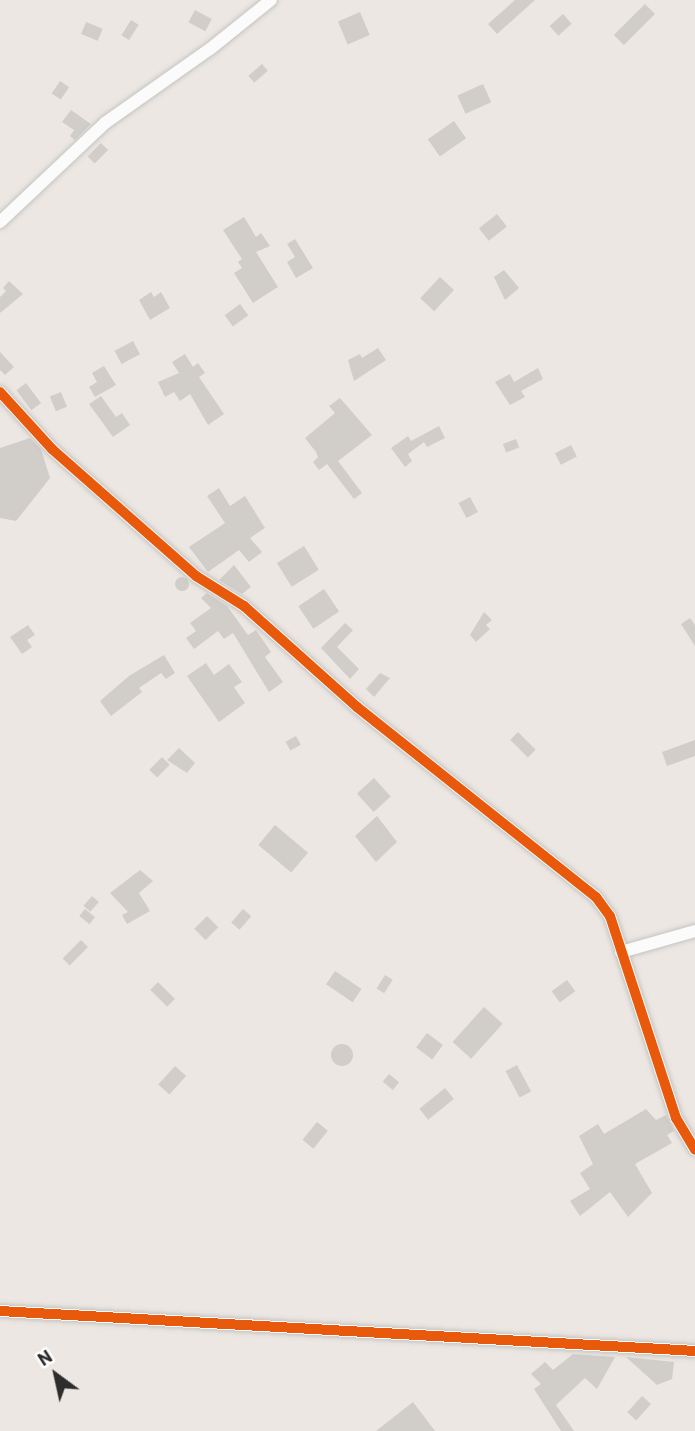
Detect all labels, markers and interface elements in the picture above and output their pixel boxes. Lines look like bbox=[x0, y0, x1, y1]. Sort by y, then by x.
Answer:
north arrow bbox=[21, 1340, 91, 1410]
text: N bbox=[33, 1344, 56, 1370]

